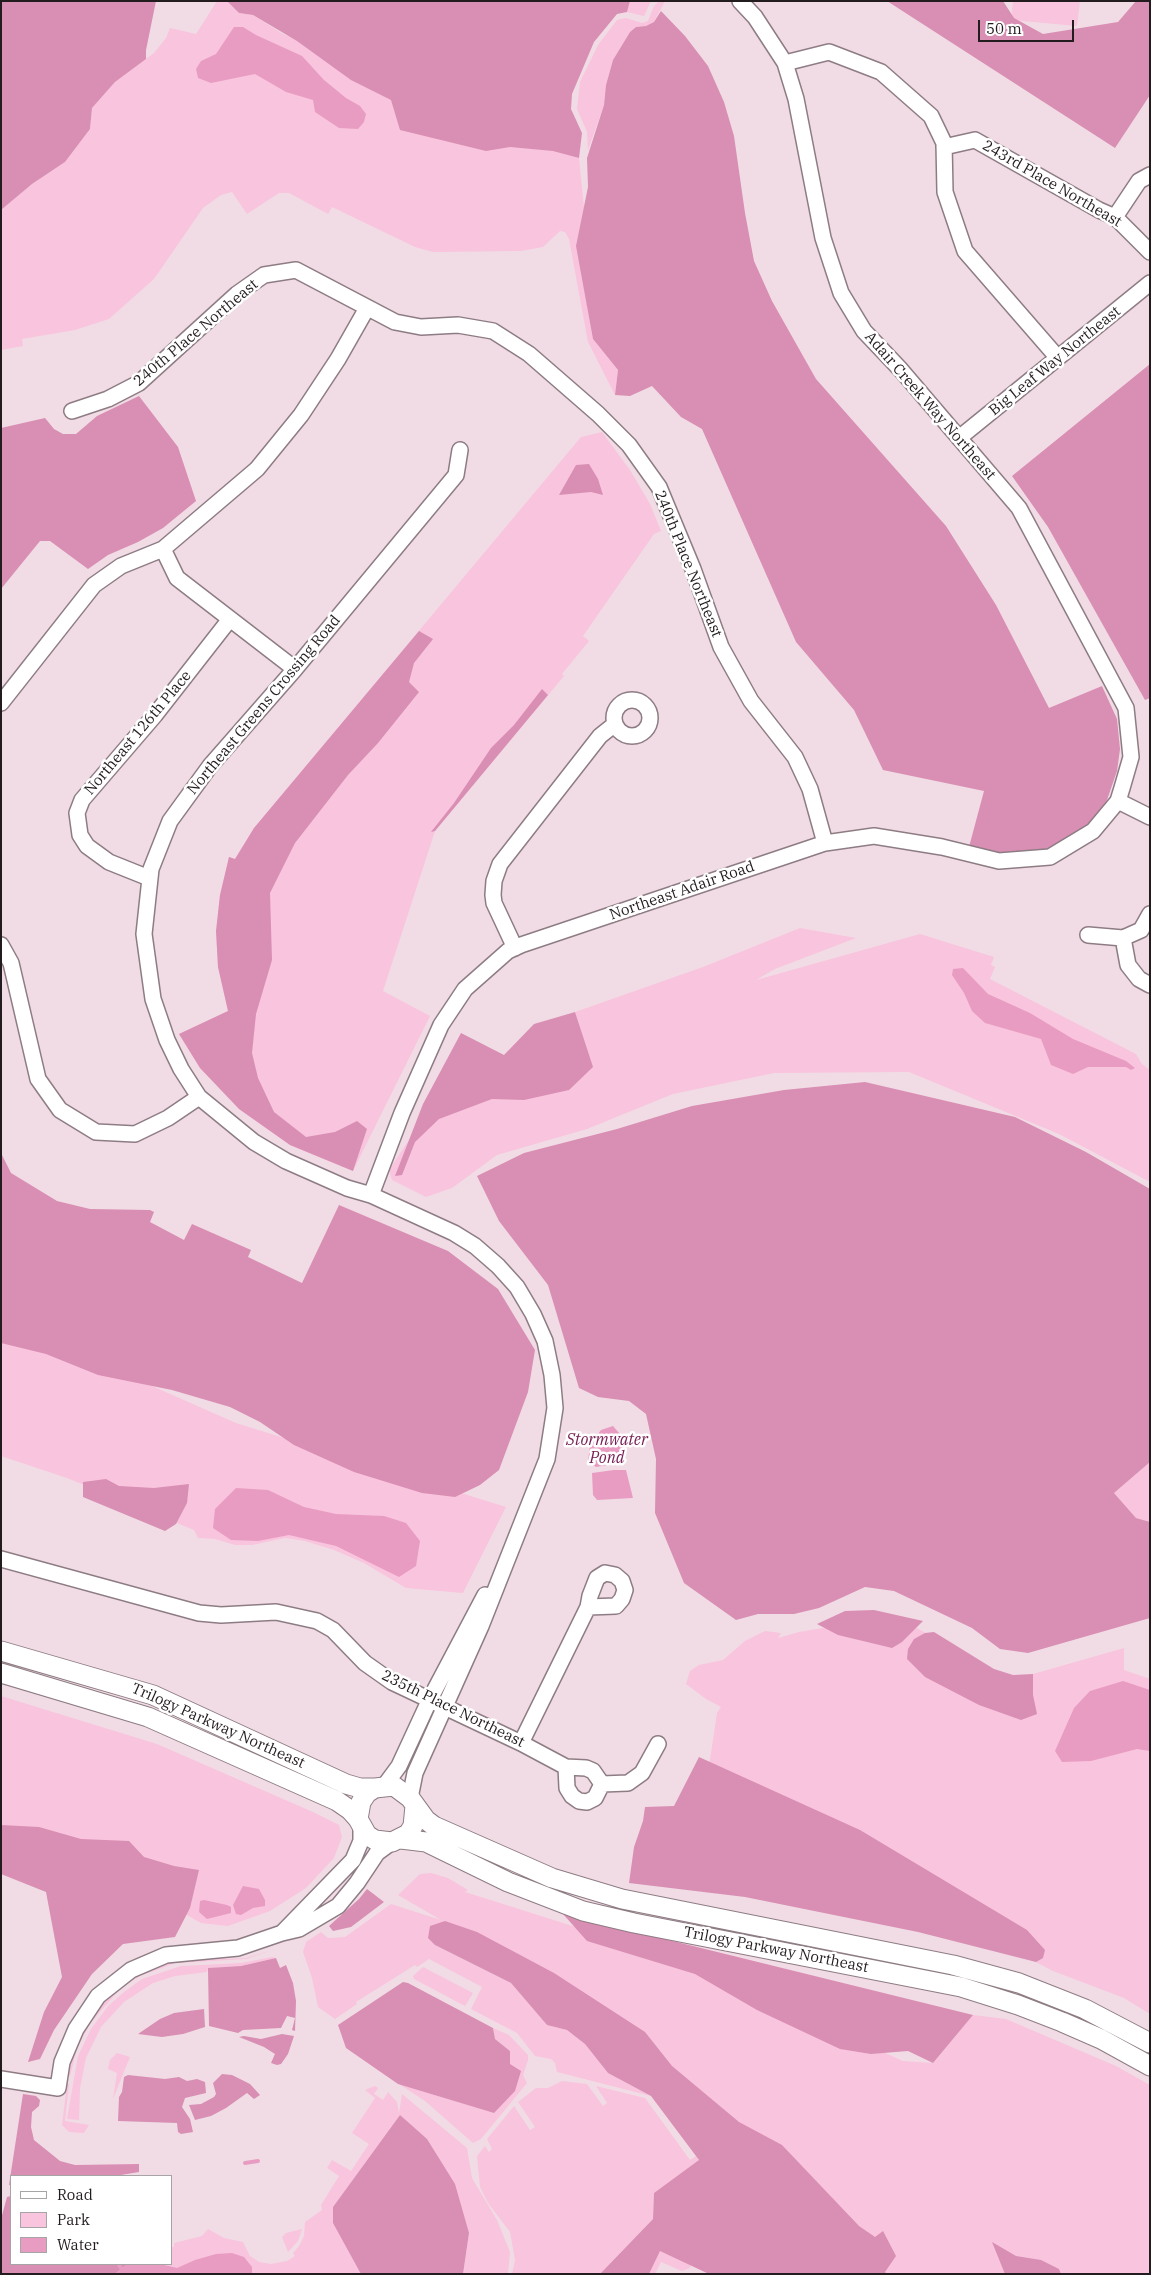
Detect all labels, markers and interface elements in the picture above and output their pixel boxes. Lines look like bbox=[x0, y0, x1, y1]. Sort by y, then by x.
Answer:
scale bar bbox=[981, 10, 1077, 42]
text: 50 m bbox=[986, 19, 1022, 38]
street label: 243rd Place Northeast bbox=[979, 137, 1125, 231]
street label: 240th Place Northeast bbox=[130, 276, 262, 390]
street label: Big Leaf Way Northeast bbox=[986, 302, 1124, 420]
street label: Adair Creek Way Northeast bbox=[861, 328, 999, 484]
street label: 240th Place Northeast bbox=[650, 488, 726, 640]
street label: Northeast Greens Crossing Road bbox=[184, 612, 344, 798]
street label: Northeast 126th Place bbox=[81, 667, 195, 799]
street label: Northeast Adair Road bbox=[607, 858, 757, 924]
water label: Stormwater Pond bbox=[566, 1430, 648, 1468]
street label: 235th Place Northeast bbox=[379, 1667, 527, 1751]
street label: Trilogy Parkway Northeast bbox=[129, 1680, 307, 1772]
street label: Trilogy Parkway Northeast bbox=[682, 1923, 870, 1977]
legend bbox=[10, 2175, 172, 2265]
text: Road bbox=[57, 2185, 93, 2204]
text: Park bbox=[57, 2210, 90, 2229]
text: Water bbox=[57, 2235, 99, 2254]

